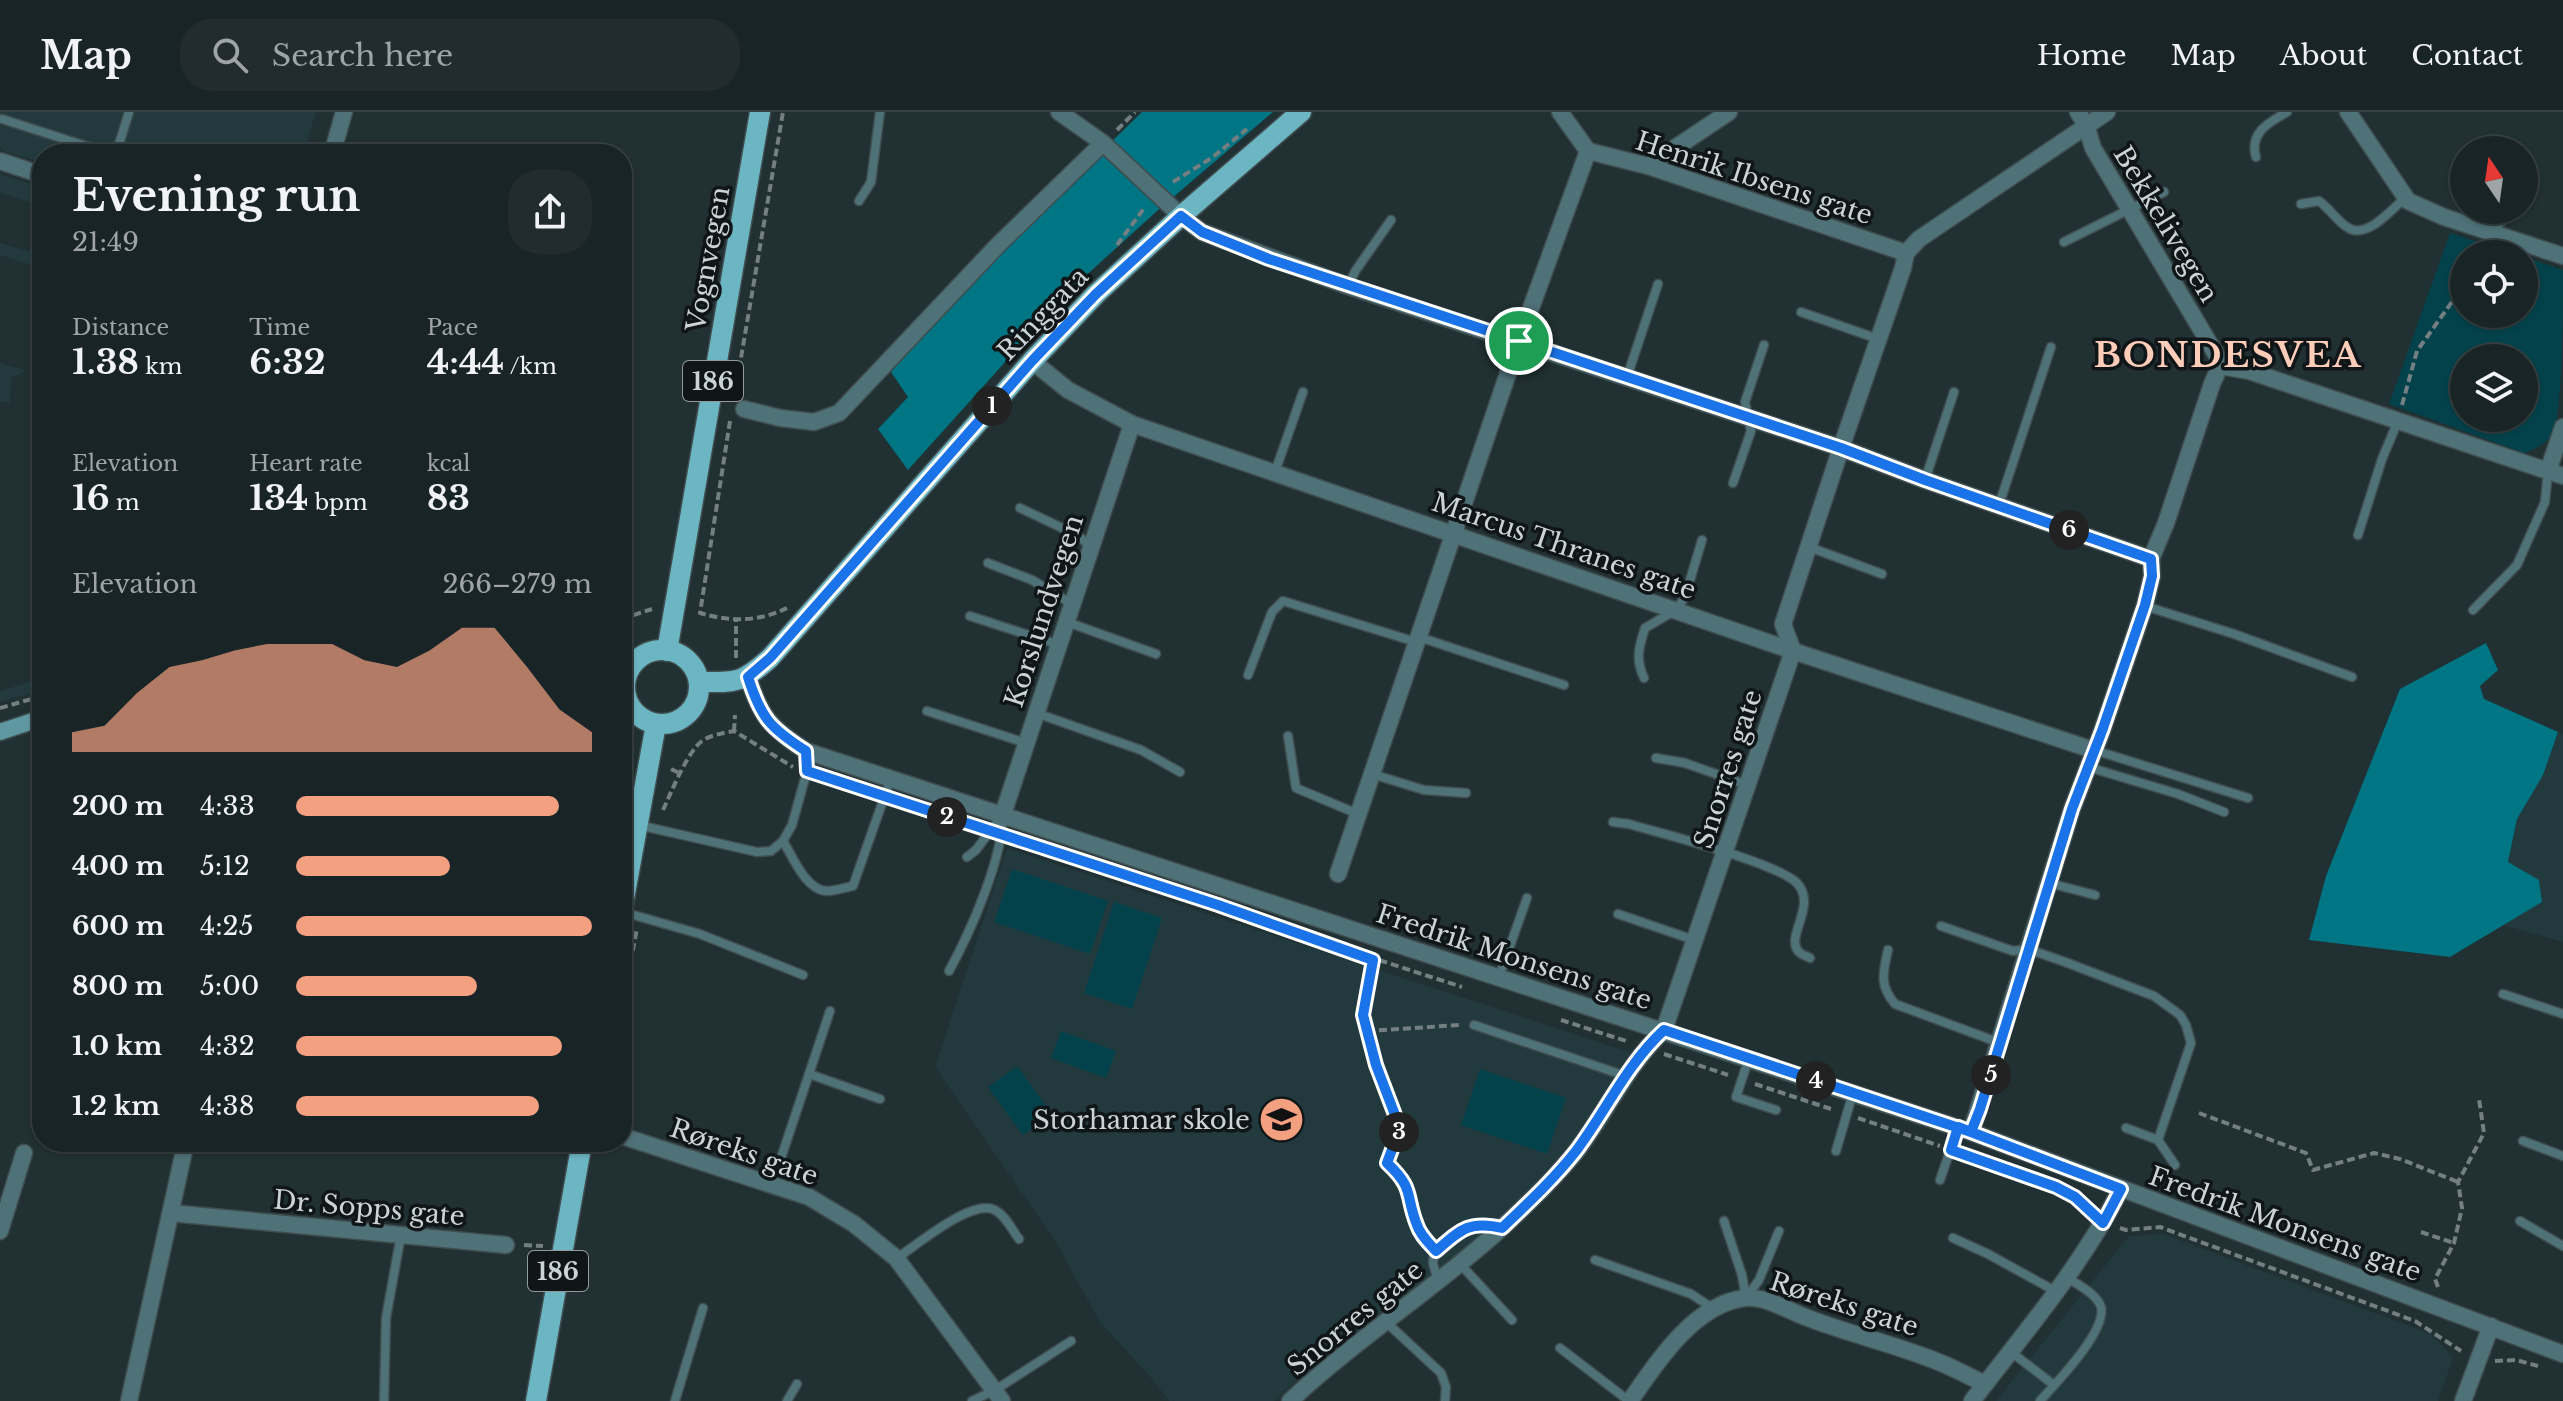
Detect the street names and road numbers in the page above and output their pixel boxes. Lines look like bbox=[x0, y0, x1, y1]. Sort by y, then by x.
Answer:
street label: Henrik Ibsens gate bbox=[1632, 125, 1876, 231]
street label: Bekkelivegen bbox=[2107, 140, 2225, 308]
street label: Vognvegen bbox=[679, 184, 737, 335]
street label: Ringgata bbox=[991, 260, 1096, 367]
road number: 186 bbox=[683, 361, 743, 401]
street label: Marcus Thranes gate bbox=[1428, 486, 1700, 606]
street label: Korslundvegen bbox=[998, 511, 1090, 711]
street label: Snorres gate bbox=[1687, 686, 1769, 852]
street label: Fredrik Monsens gate bbox=[1372, 897, 1656, 1017]
street label: Røreks gate bbox=[666, 1112, 822, 1192]
street label: Fredrik Monsens gate bbox=[2145, 1160, 2425, 1288]
street label: Dr. Sopps gate bbox=[272, 1184, 466, 1232]
road number: 186 bbox=[528, 1251, 588, 1291]
street label: Snorres gate bbox=[1281, 1254, 1429, 1382]
street label: Røreks gate bbox=[1766, 1265, 1922, 1343]

